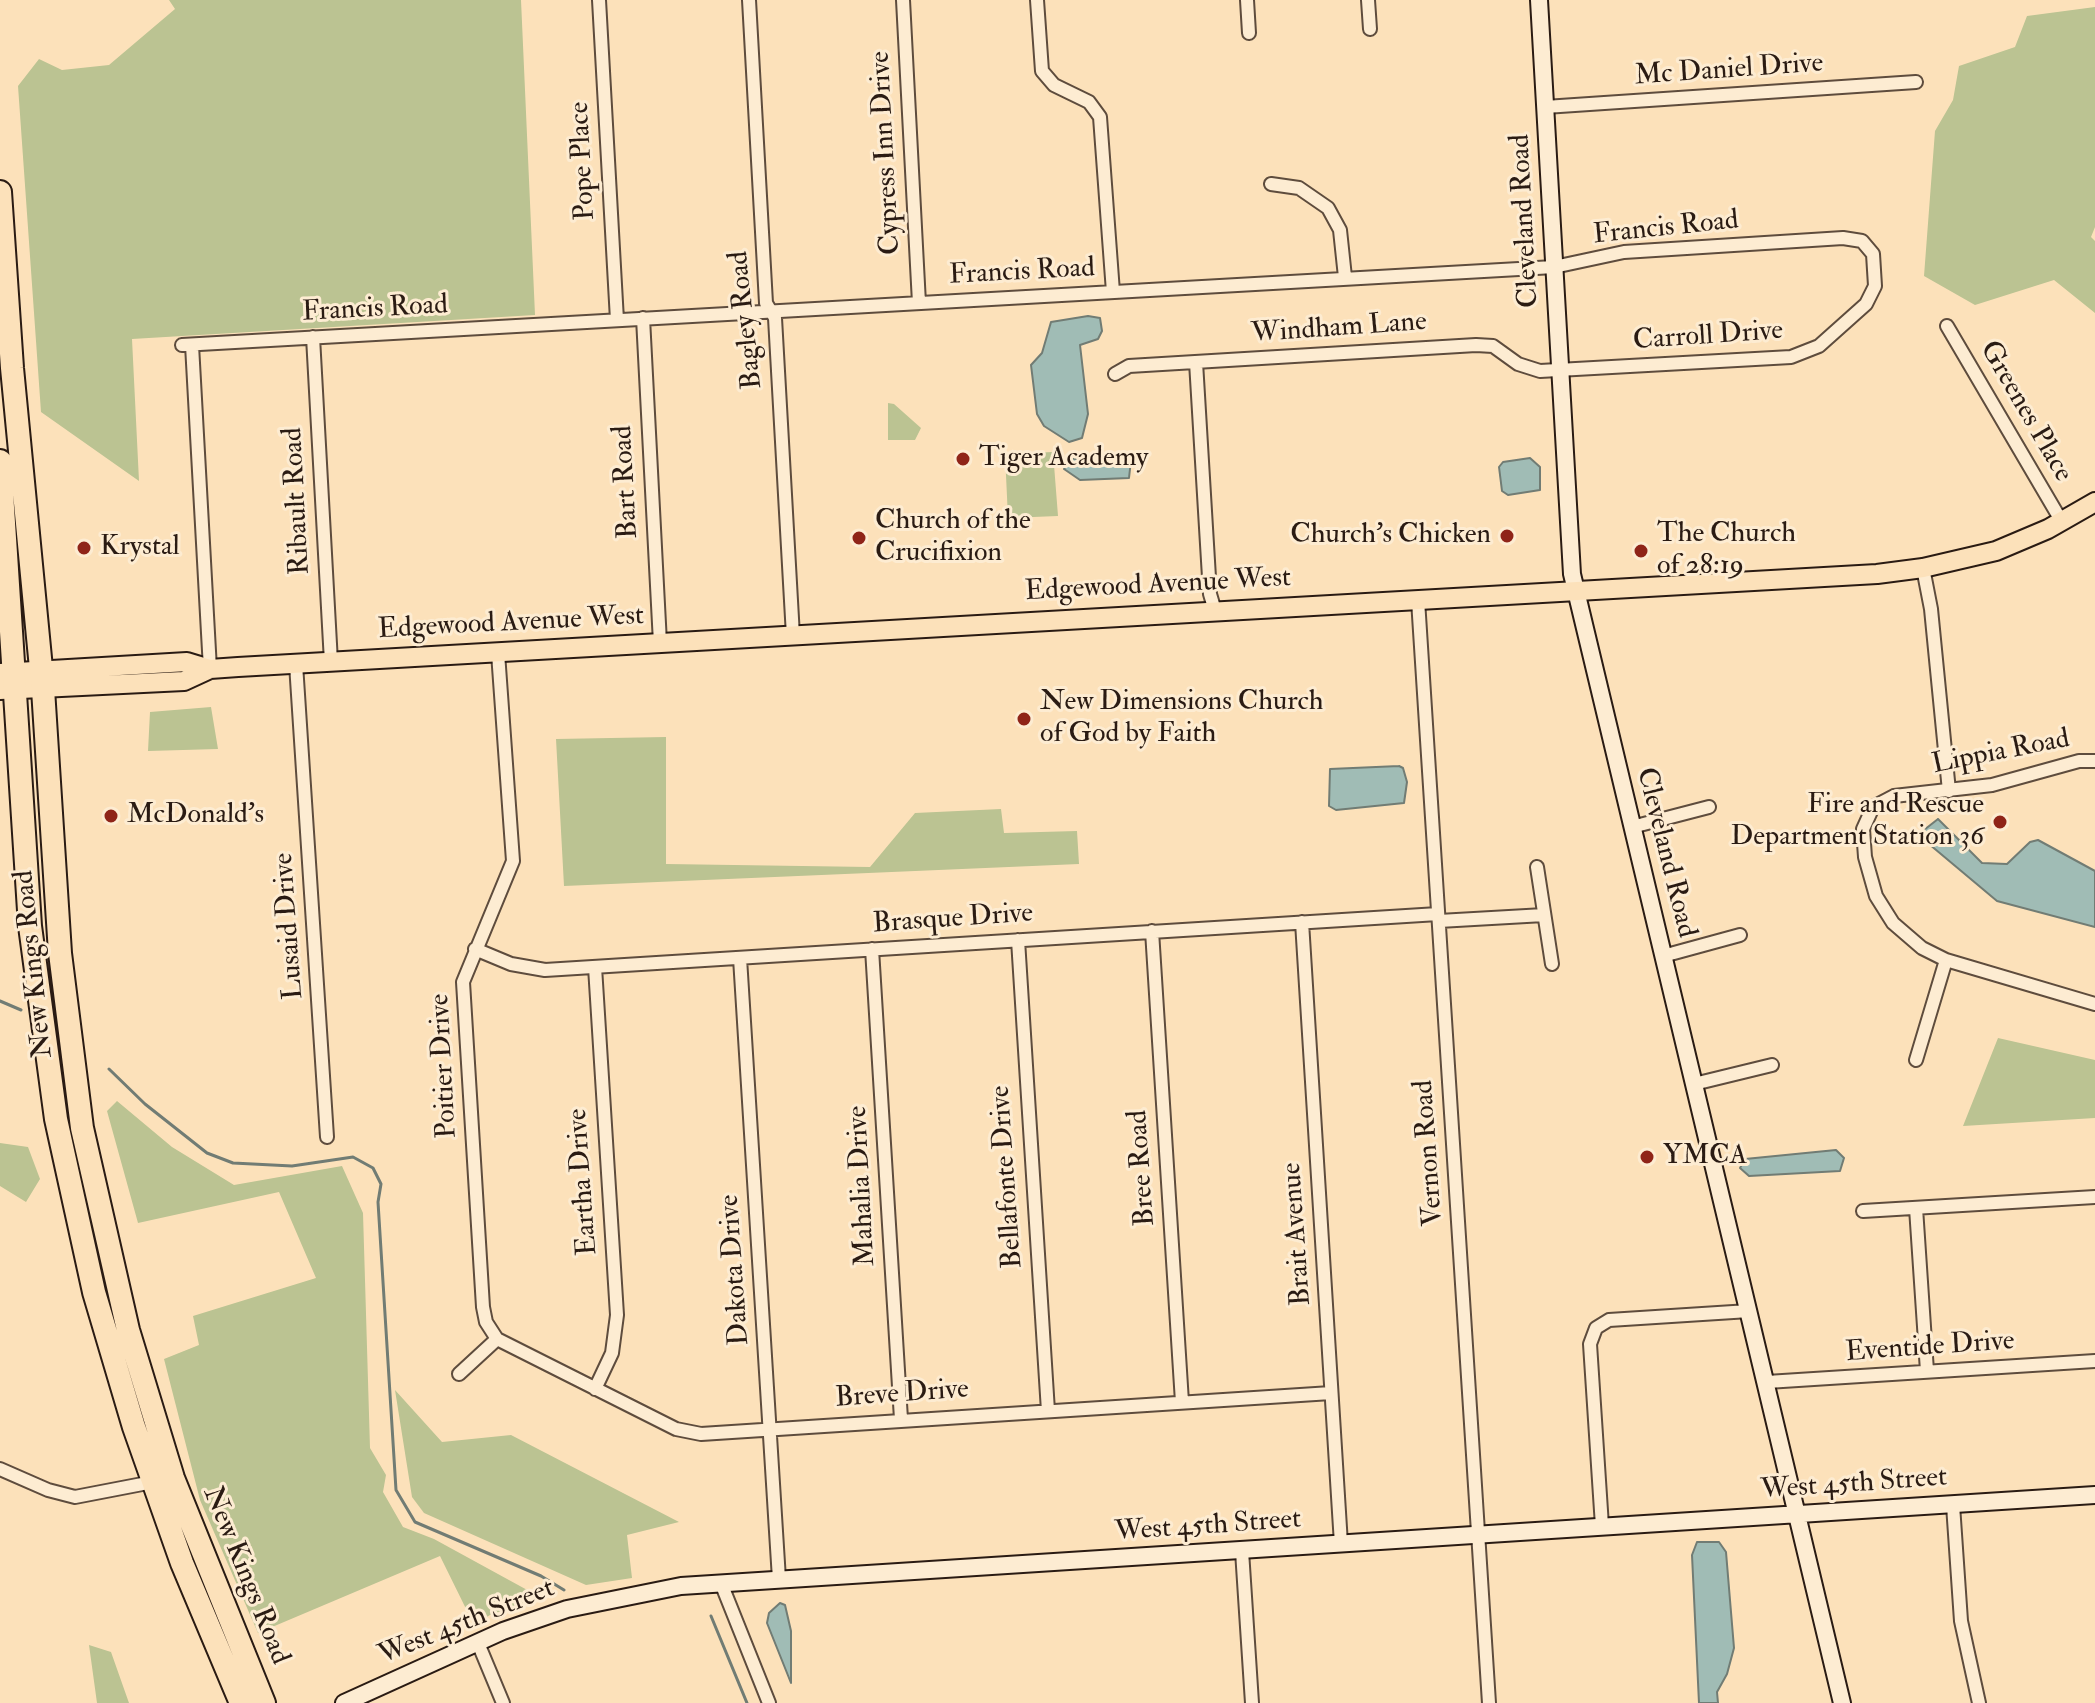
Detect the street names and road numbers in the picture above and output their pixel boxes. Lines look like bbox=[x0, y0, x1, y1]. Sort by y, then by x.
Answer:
street label: Mc Daniel Drive bbox=[1634, 48, 1824, 94]
street label: Cypress Inn Drive bbox=[865, 50, 909, 256]
street label: Pope Place bbox=[564, 101, 604, 221]
street label: Cleveland Road bbox=[1505, 133, 1547, 309]
street label: Francis Road bbox=[1592, 205, 1740, 253]
street label: Bagley Road bbox=[723, 249, 771, 391]
street label: Francis Road bbox=[948, 252, 1096, 294]
street label: Francis Road bbox=[301, 289, 449, 331]
street label: Windham Lane bbox=[1250, 306, 1428, 352]
street label: Carroll Drive bbox=[1632, 315, 1784, 359]
street label: Greenes Place bbox=[1971, 336, 2079, 488]
street label: Bart Road bbox=[607, 424, 647, 540]
street label: Ribault Road bbox=[277, 426, 319, 576]
street label: Edgewood Avenue West bbox=[1024, 562, 1292, 610]
street label: Edgewood Avenue West bbox=[377, 600, 645, 648]
street label: Lippia Road bbox=[1929, 723, 2073, 783]
street label: Cleveland Road bbox=[1628, 764, 1702, 942]
street label: Lusaid Drive bbox=[268, 852, 312, 1000]
street label: New Kings Road bbox=[8, 868, 62, 1060]
street label: Brasque Drive bbox=[872, 898, 1034, 942]
street label: Poitier Drive bbox=[424, 993, 466, 1139]
street label: Vernon Road bbox=[1408, 1079, 1452, 1227]
street label: Bellafonte Drive bbox=[985, 1084, 1031, 1270]
street label: Mahalia Drive bbox=[842, 1105, 884, 1267]
street label: Eartha Drive bbox=[562, 1107, 606, 1257]
street label: Bree Road bbox=[1122, 1109, 1164, 1227]
street label: Brait Avenue bbox=[1276, 1161, 1320, 1307]
street label: Dakota Drive bbox=[714, 1193, 758, 1347]
street label: Eventide Drive bbox=[1844, 1325, 2016, 1371]
street label: Breve Drive bbox=[834, 1374, 970, 1416]
street label: West 45th Street bbox=[1760, 1462, 1948, 1508]
street label: New Kings Road bbox=[194, 1482, 296, 1670]
street label: West 45th Street bbox=[1114, 1504, 1302, 1550]
street label: West 45th Street bbox=[374, 1572, 560, 1674]

